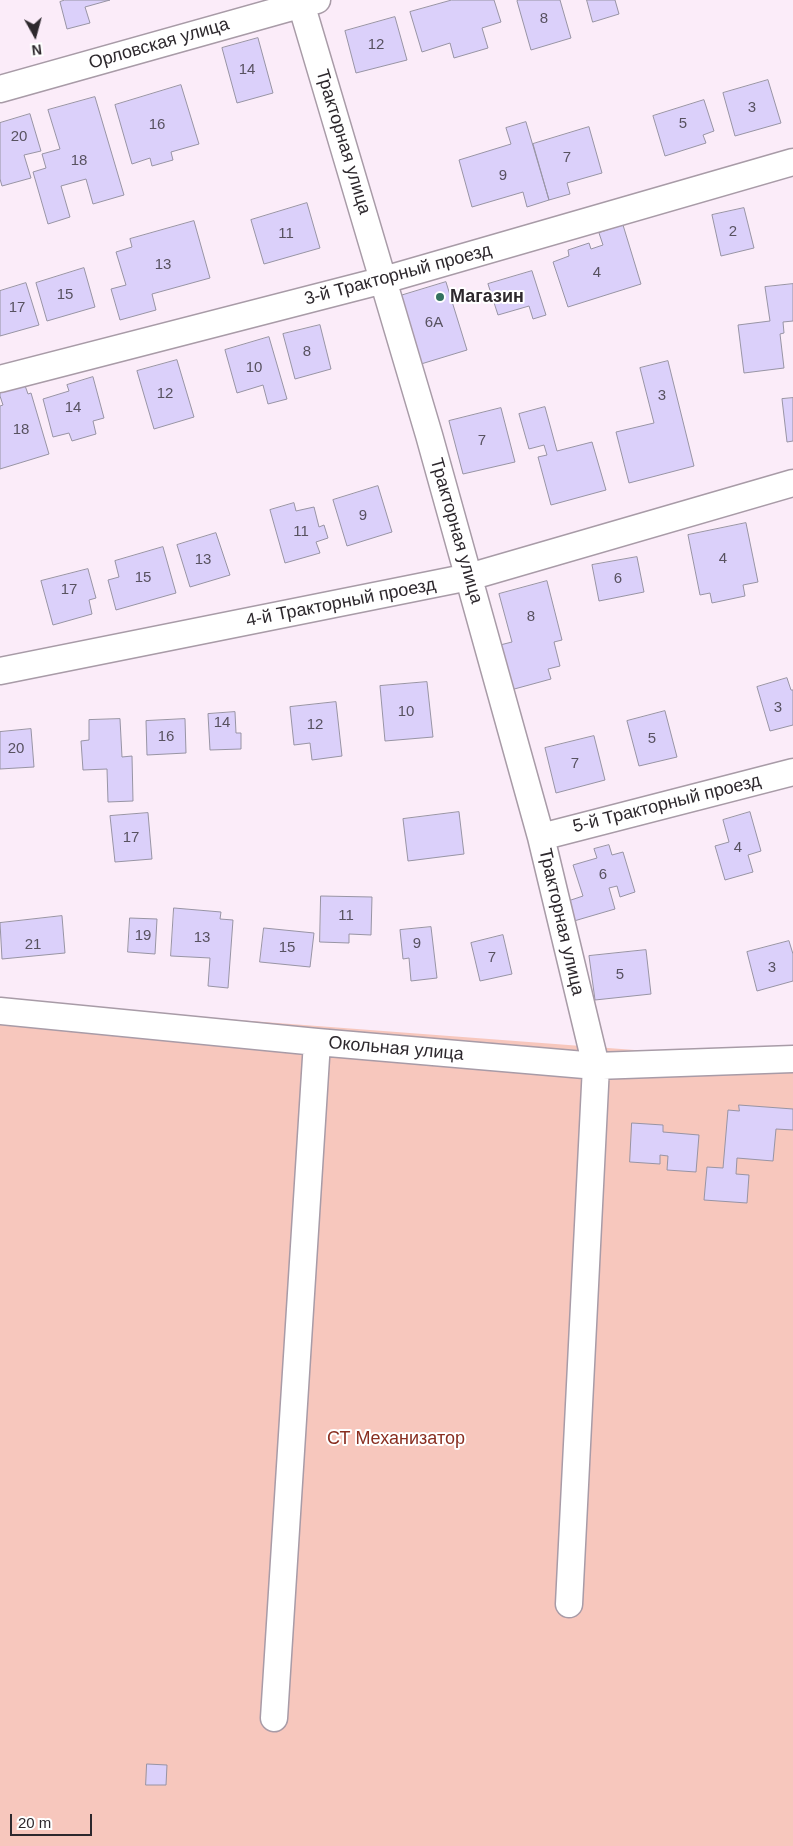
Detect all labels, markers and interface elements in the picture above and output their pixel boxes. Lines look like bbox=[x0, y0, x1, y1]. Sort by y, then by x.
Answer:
north arrow bbox=[10, 10, 60, 60]
house number: 8 bbox=[540, 10, 548, 28]
street label: Орловская улица bbox=[86, 14, 232, 74]
house number: 12 bbox=[368, 36, 384, 54]
text: N bbox=[31, 41, 43, 58]
house number: 14 bbox=[239, 61, 255, 79]
street label: Тракторная улица bbox=[311, 67, 375, 217]
house number: 3 bbox=[748, 99, 756, 117]
house number: 5 bbox=[679, 115, 687, 133]
house number: 16 bbox=[149, 116, 165, 134]
house number: 20 bbox=[11, 128, 27, 146]
house number: 7 bbox=[563, 149, 571, 167]
house number: 18 bbox=[71, 152, 87, 170]
house number: 9 bbox=[499, 167, 507, 185]
house number: 2 bbox=[729, 223, 737, 241]
house number: 11 bbox=[278, 225, 294, 243]
street label: 3-й Тракторный проезд bbox=[302, 240, 494, 310]
house number: 13 bbox=[155, 256, 171, 274]
house number: 4 bbox=[593, 264, 601, 282]
house number: 15 bbox=[57, 286, 73, 304]
place label: Магазин bbox=[450, 286, 524, 308]
marker: Магазин bbox=[434, 291, 446, 303]
house number: 17 bbox=[9, 299, 25, 317]
house number: 6А bbox=[425, 314, 443, 332]
house number: 8 bbox=[303, 343, 311, 361]
house number: 10 bbox=[246, 359, 262, 377]
house number: 12 bbox=[157, 385, 173, 403]
house number: 3 bbox=[658, 387, 666, 405]
house number: 14 bbox=[65, 399, 81, 417]
house number: 18 bbox=[13, 421, 29, 439]
house number: 7 bbox=[478, 432, 486, 450]
street label: Тракторная улица bbox=[425, 456, 487, 606]
house number: 9 bbox=[359, 507, 367, 525]
house number: 11 bbox=[293, 523, 309, 541]
house number: 4 bbox=[719, 550, 727, 568]
house number: 13 bbox=[195, 551, 211, 569]
house number: 15 bbox=[135, 569, 151, 587]
house number: 6 bbox=[614, 570, 622, 588]
street label: 4-й Тракторный проезд bbox=[244, 574, 438, 632]
house number: 17 bbox=[61, 581, 77, 599]
house number: 8 bbox=[527, 608, 535, 626]
house number: 3 bbox=[774, 699, 782, 717]
house number: 10 bbox=[398, 703, 414, 721]
house number: 14 bbox=[214, 714, 230, 732]
house number: 12 bbox=[307, 716, 323, 734]
house number: 16 bbox=[158, 728, 174, 746]
house number: 5 bbox=[648, 730, 656, 748]
house number: 20 bbox=[8, 740, 24, 758]
house number: 7 bbox=[571, 755, 579, 773]
street label: 5-й Тракторный проезд bbox=[571, 770, 763, 838]
house number: 17 bbox=[123, 829, 139, 847]
house number: 4 bbox=[734, 839, 742, 857]
street label: Тракторная улица bbox=[534, 846, 588, 998]
house number: 6 bbox=[599, 866, 607, 884]
house number: 11 bbox=[338, 907, 354, 925]
house number: 19 bbox=[135, 927, 151, 945]
house number: 13 bbox=[194, 929, 210, 947]
house number: 9 bbox=[413, 935, 421, 953]
house number: 21 bbox=[25, 936, 41, 954]
house number: 15 bbox=[279, 939, 295, 957]
house number: 7 bbox=[488, 949, 496, 967]
house number: 3 bbox=[768, 959, 776, 977]
house number: 5 bbox=[616, 966, 624, 984]
street label: Окольная улица bbox=[327, 1032, 465, 1066]
park label: СТ Механизатор bbox=[327, 1428, 465, 1450]
scale bar bbox=[12, 1804, 95, 1836]
text: 20 m bbox=[18, 1814, 51, 1831]

